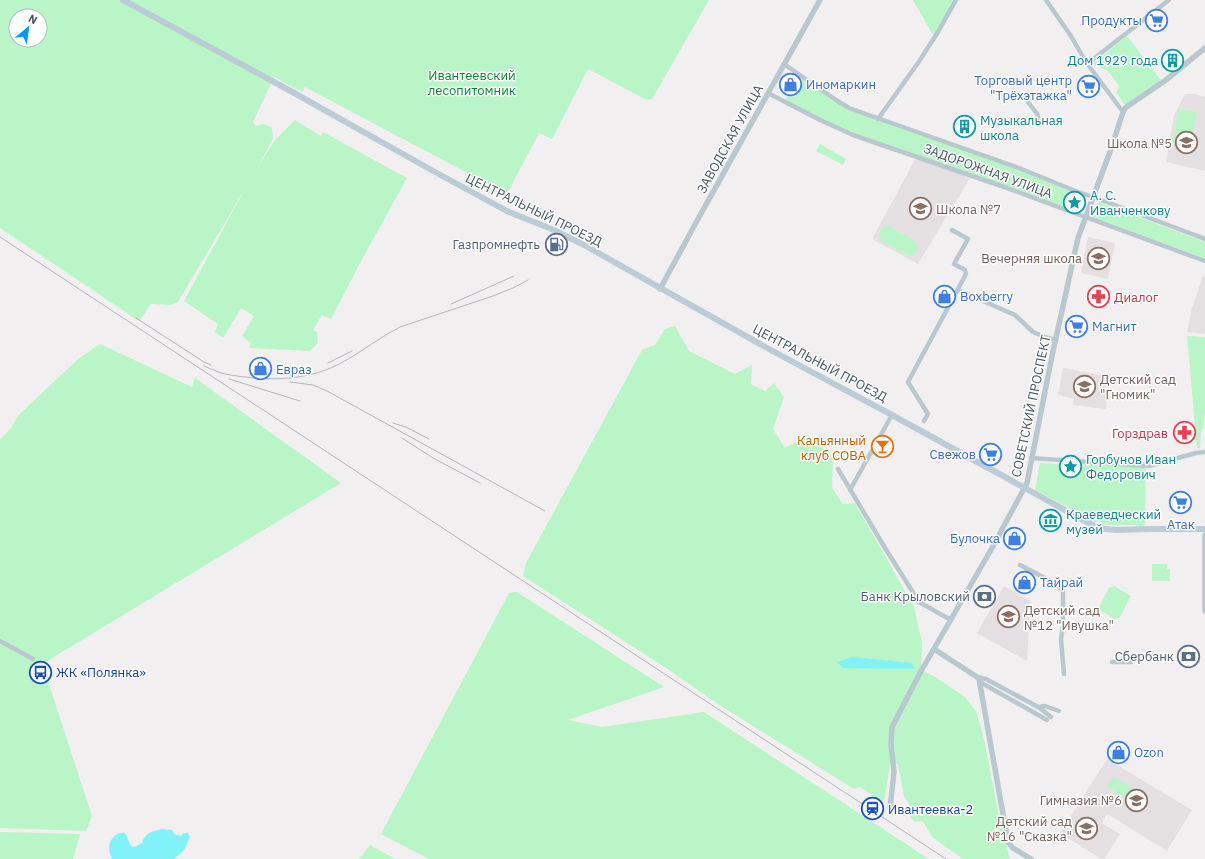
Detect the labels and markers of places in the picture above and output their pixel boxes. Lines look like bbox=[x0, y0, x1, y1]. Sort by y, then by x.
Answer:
supermarket icon: Продукты bbox=[1144, 7, 1170, 33]
place label: Продукты bbox=[1081, 12, 1142, 29]
building icon: Дом 1929 года bbox=[1160, 47, 1186, 73]
place label: Дом 1929 года bbox=[1068, 52, 1158, 69]
shop icon: Иномаркин bbox=[777, 71, 803, 97]
place label: Торговый центр "Трёхэтажка" bbox=[974, 72, 1072, 104]
supermarket icon: Торговый центр "Трёхэтажка" bbox=[1075, 74, 1101, 100]
place label: Иномаркин bbox=[806, 76, 876, 93]
place label: Музыкальная школа bbox=[980, 112, 1063, 144]
building icon: Музыкальная школа bbox=[952, 114, 978, 140]
school or university icon: Школа №5 bbox=[1174, 130, 1200, 156]
place label: Школа №5 bbox=[1107, 135, 1172, 152]
place label: А. С. Иванченкову bbox=[1090, 187, 1171, 219]
place icon: А. С. Иванченкову bbox=[1061, 189, 1087, 215]
school or university icon: Школа №7 bbox=[907, 196, 933, 222]
place label: Школа №7 bbox=[936, 201, 1001, 218]
fuel station icon: Газпромнефть bbox=[543, 231, 569, 257]
place label: Газпромнефть bbox=[453, 236, 540, 253]
school or university icon: Вечерняя школа bbox=[1085, 245, 1111, 271]
place label: Вечерняя школа bbox=[981, 250, 1082, 267]
shop icon: Boxberry bbox=[931, 283, 957, 309]
pharmacy icon: Диалог bbox=[1085, 284, 1111, 310]
place label: Boxberry bbox=[960, 288, 1014, 305]
place label: Диалог bbox=[1114, 289, 1159, 306]
supermarket icon: Магнит bbox=[1064, 313, 1090, 339]
place label: Магнит bbox=[1092, 318, 1137, 335]
shop icon: Евраз bbox=[247, 356, 273, 382]
place label: Евраз bbox=[276, 361, 312, 378]
place label: Детский сад "Гномик" bbox=[1100, 371, 1176, 403]
school or university icon: Детский сад "Гномик" bbox=[1071, 373, 1097, 399]
pharmacy icon: Горздрав bbox=[1171, 420, 1197, 446]
place label: Горздрав bbox=[1112, 425, 1168, 442]
place label: Кальянный клуб СОВА bbox=[797, 432, 867, 464]
bar icon: Кальянный клуб СОВА bbox=[869, 434, 895, 460]
supermarket icon: Свежов bbox=[978, 441, 1004, 467]
place label: Свежов bbox=[929, 446, 976, 463]
place label: Горбунов Иван Федорович bbox=[1086, 451, 1176, 483]
place icon: Горбунов Иван Федорович bbox=[1058, 453, 1084, 479]
supermarket icon: Атак bbox=[1168, 489, 1194, 515]
place label: Краеведческий музей bbox=[1066, 506, 1161, 538]
museum icon: Краеведческий музей bbox=[1037, 508, 1063, 534]
place label: Атак bbox=[1167, 516, 1195, 533]
shop icon: Булочка bbox=[1002, 525, 1028, 551]
place label: Булочка bbox=[950, 530, 1000, 547]
shop icon: Тайрай bbox=[1011, 569, 1037, 595]
place label: Тайрай bbox=[1040, 574, 1083, 591]
bank icon: Банк Крыловский bbox=[972, 583, 998, 609]
place label: Банк Крыловский bbox=[861, 588, 970, 605]
place label: Детский сад №12 "Ивушка" bbox=[1024, 602, 1114, 634]
school or university icon: Детский сад №12 "Ивушка" bbox=[995, 604, 1021, 630]
bank icon: Сбербанк bbox=[1176, 643, 1202, 669]
place label: Сбербанк bbox=[1115, 648, 1174, 665]
bus stop icon: ЖК «Полянка» bbox=[28, 659, 54, 685]
place label: ЖК «Полянка» bbox=[56, 664, 146, 681]
shop icon: Ozon bbox=[1106, 739, 1132, 765]
place label: Ozon bbox=[1134, 744, 1164, 761]
school or university icon: Гимназия №6 bbox=[1124, 787, 1150, 813]
place label: Гимназия №6 bbox=[1040, 792, 1122, 809]
station icon: Ивантеевка-2 bbox=[860, 796, 886, 822]
place label: Ивантеевка-2 bbox=[888, 801, 973, 818]
place label: Детский сад №16 "Сказка" bbox=[987, 813, 1072, 845]
school or university icon: Детский сад №16 "Сказка" bbox=[1074, 815, 1100, 841]

